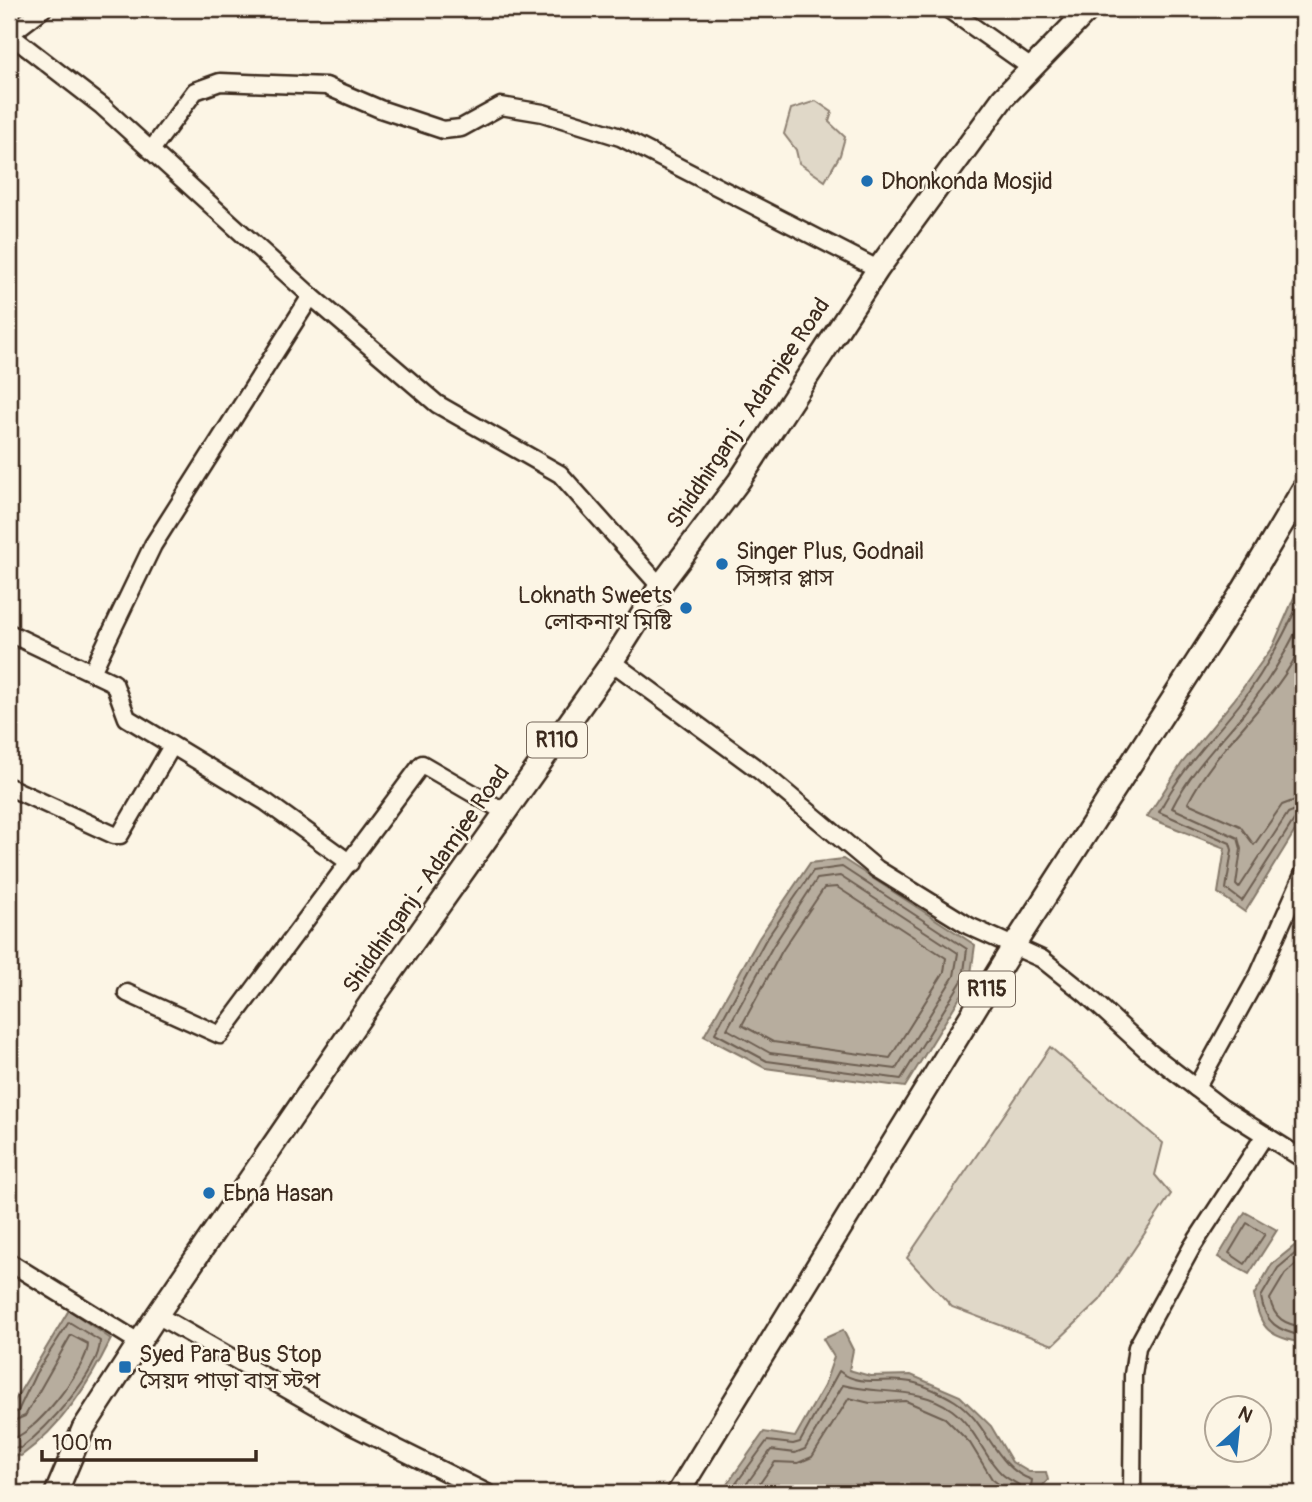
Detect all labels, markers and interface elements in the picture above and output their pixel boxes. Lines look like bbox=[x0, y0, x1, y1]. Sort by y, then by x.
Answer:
place label: Dhonkonda Mosjid bbox=[881, 167, 1053, 196]
marker: Dhonkonda Mosjid bbox=[859, 173, 875, 189]
street label: Shiddhirganj - Adamjee Road bbox=[660, 292, 836, 534]
place label: Singer Plus, Godnail সিঙ্গার প্লাস bbox=[735, 537, 924, 592]
marker: Singer Plus, Godnail সিঙ্গার প্লাস bbox=[714, 556, 730, 572]
place label: Loknath Sweets লোকনাথ মিষ্টি bbox=[518, 581, 673, 636]
marker: Loknath Sweets লোকনাথ মিষ্টি bbox=[678, 600, 694, 616]
road number: R110 bbox=[527, 722, 587, 758]
street label: Shiddhirganj - Adamjee Road bbox=[336, 759, 516, 999]
road number: R115 bbox=[959, 972, 1015, 1006]
place label: Ebna Hasan bbox=[223, 1179, 334, 1208]
marker: Ebna Hasan bbox=[201, 1185, 217, 1201]
place label: Syed Para Bus Stop সৈয়দ পাড়া বাস স্টপ bbox=[138, 1340, 322, 1395]
marker: Syed Para Bus Stop সৈয়দ পাড়া বাস স্টপ bbox=[117, 1359, 133, 1375]
north arrow bbox=[1204, 1394, 1274, 1464]
text: N bbox=[1234, 1401, 1257, 1428]
scale bar bbox=[42, 1418, 256, 1462]
text: 100 m bbox=[52, 1430, 112, 1457]

